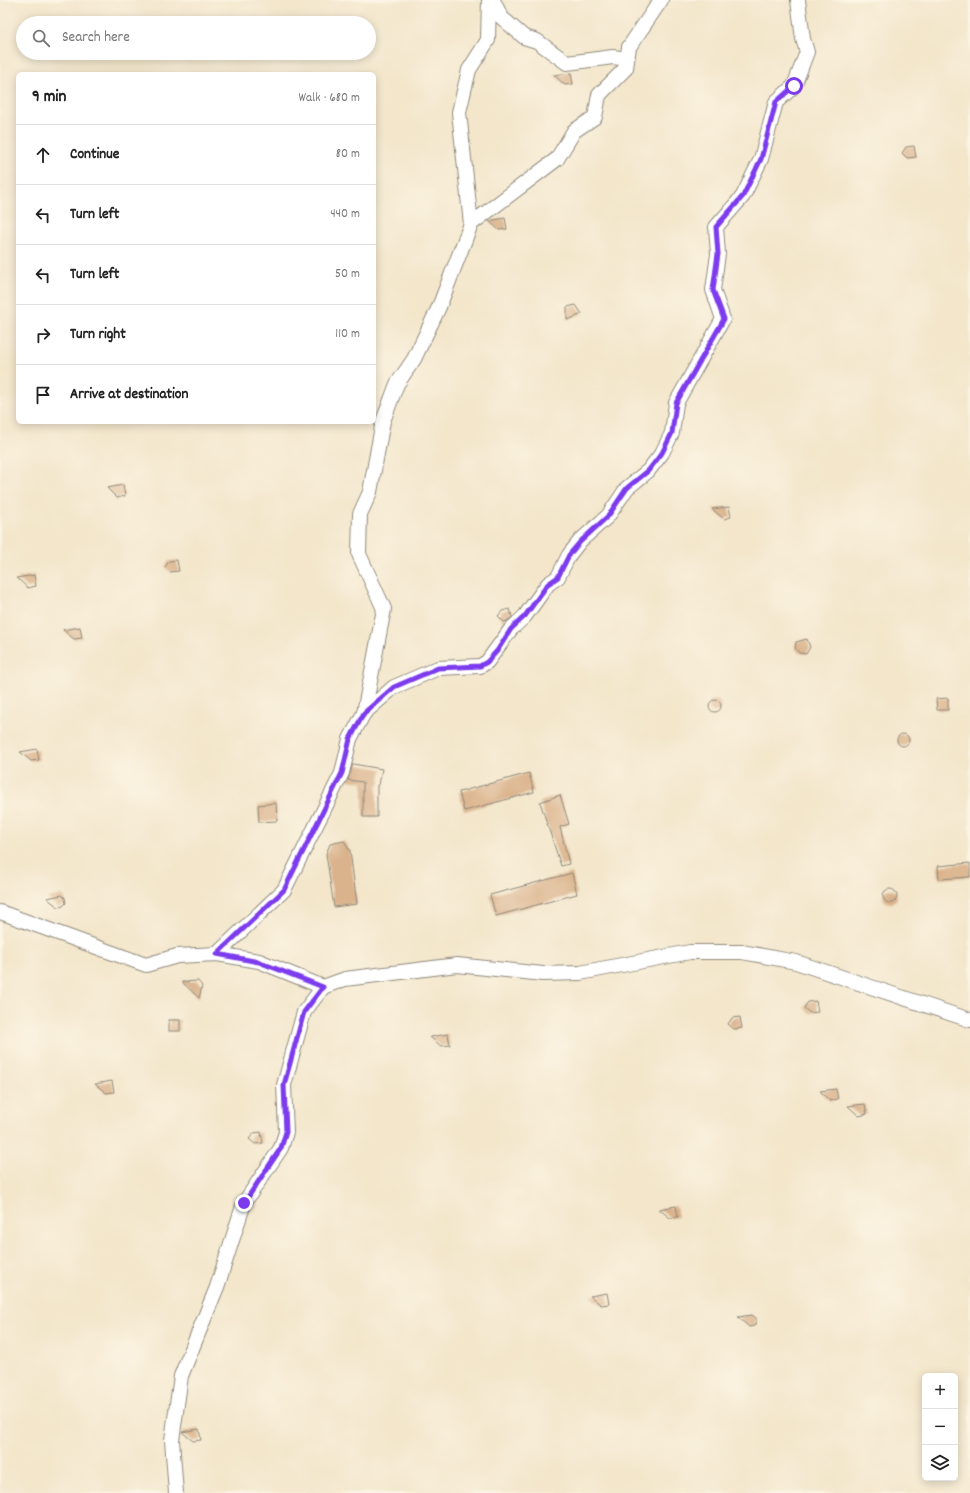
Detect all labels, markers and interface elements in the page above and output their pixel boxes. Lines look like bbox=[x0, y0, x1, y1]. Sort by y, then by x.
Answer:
search box bbox=[16, 16, 376, 60]
icon: search bbox=[30, 27, 52, 49]
text: Search here bbox=[62, 27, 130, 49]
route start bbox=[785, 77, 803, 95]
text: 9 min bbox=[32, 86, 66, 110]
text: Walk · 680 m bbox=[299, 89, 360, 108]
icon: ahead bbox=[32, 144, 54, 166]
text: Continue bbox=[70, 144, 119, 166]
text: 80 m bbox=[336, 145, 360, 164]
icon: left bbox=[32, 204, 54, 226]
text: Turn left bbox=[70, 204, 119, 226]
text: 440 m bbox=[330, 205, 360, 224]
icon: left bbox=[32, 264, 54, 286]
text: Turn left bbox=[70, 264, 119, 286]
text: 50 m bbox=[335, 265, 360, 284]
icon: right bbox=[32, 324, 54, 346]
text: Turn right bbox=[70, 324, 126, 346]
text: 110 m bbox=[335, 325, 360, 344]
icon: arrive bbox=[32, 384, 54, 406]
text: Arrive at destination bbox=[70, 384, 188, 406]
route end bbox=[235, 1194, 253, 1212]
map controls bbox=[922, 1373, 958, 1481]
button: + bbox=[922, 1373, 958, 1409]
button: − bbox=[922, 1409, 958, 1445]
button: layers bbox=[922, 1445, 958, 1481]

